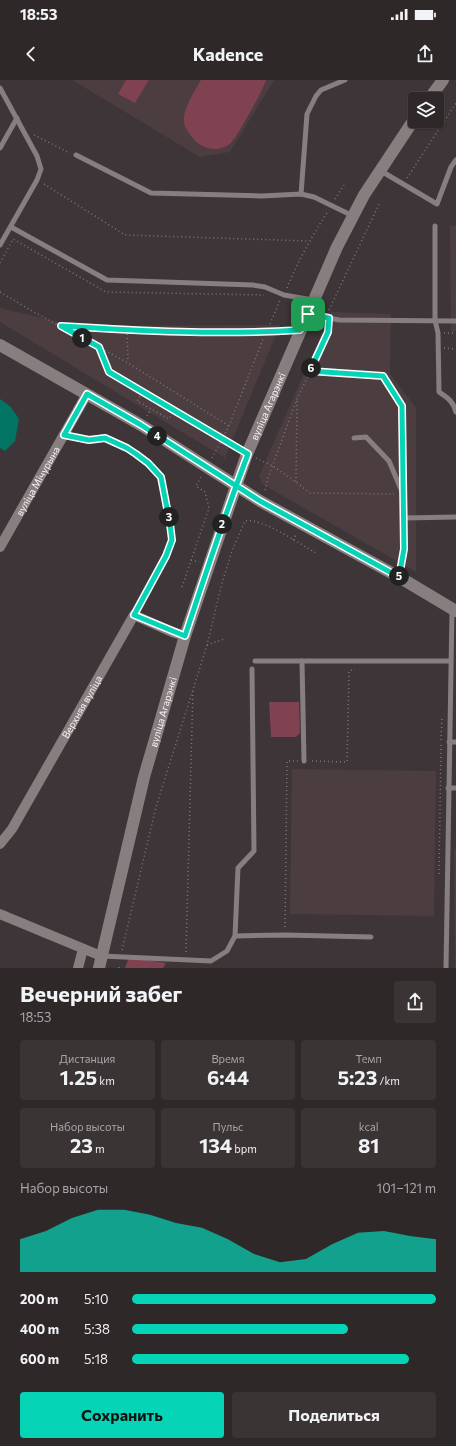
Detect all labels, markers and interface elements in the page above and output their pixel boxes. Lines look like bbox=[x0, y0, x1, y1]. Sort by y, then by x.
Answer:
text: 18:53 bbox=[20, 5, 58, 23]
icon: back bbox=[20, 43, 42, 65]
text: Kadence bbox=[193, 43, 263, 65]
icon: share bbox=[414, 43, 436, 65]
map controls bbox=[408, 92, 444, 128]
button: layers bbox=[408, 92, 444, 128]
pin bbox=[291, 297, 325, 331]
icon: arrive bbox=[297, 303, 319, 325]
pin: 1 bbox=[72, 328, 92, 348]
text: 1 bbox=[80, 331, 84, 344]
pin: 6 bbox=[301, 358, 321, 378]
text: 6 bbox=[308, 361, 314, 374]
street label: вуліца Агарэнкі bbox=[248, 371, 288, 442]
pin: 4 bbox=[147, 426, 167, 446]
text: 4 bbox=[154, 429, 160, 442]
street label: вуліца Мічурына bbox=[13, 444, 62, 518]
pin: 3 bbox=[159, 507, 179, 527]
text: 3 bbox=[166, 510, 172, 523]
pin: 2 bbox=[212, 514, 232, 534]
text: 2 bbox=[219, 517, 225, 530]
pin: 5 bbox=[389, 566, 409, 586]
text: 5 bbox=[396, 569, 402, 582]
street label: Верхняя вуліца bbox=[59, 673, 104, 740]
street label: вуліца Агарэнкі bbox=[147, 675, 179, 748]
text: Вечерний забег bbox=[20, 980, 182, 1007]
button: share bbox=[394, 981, 436, 1023]
text: 18:53 bbox=[20, 1009, 51, 1025]
text: Дистанция bbox=[59, 1052, 115, 1065]
text: Время bbox=[212, 1052, 244, 1065]
text: Темп bbox=[356, 1052, 382, 1065]
text: 1.25 bbox=[60, 1065, 97, 1089]
text: 6:44 bbox=[207, 1065, 249, 1089]
text: 5:23 bbox=[337, 1065, 377, 1089]
text: km bbox=[97, 1074, 115, 1087]
text: /km bbox=[377, 1074, 400, 1087]
text: Набор высоты bbox=[50, 1120, 125, 1133]
text: Пульс bbox=[213, 1120, 243, 1133]
text: kcal bbox=[359, 1120, 379, 1133]
text: 23 bbox=[70, 1133, 93, 1157]
text: 134 bbox=[199, 1133, 232, 1157]
text: 81 bbox=[358, 1133, 379, 1157]
text: m bbox=[93, 1142, 105, 1155]
text: bpm bbox=[232, 1142, 257, 1155]
text: Набор высоты bbox=[20, 1180, 108, 1196]
text: 101–121 m bbox=[377, 1180, 436, 1196]
text: 200 m bbox=[20, 1291, 58, 1307]
text: 5:10 bbox=[84, 1291, 109, 1307]
text: 400 m bbox=[20, 1321, 59, 1337]
text: 5:38 bbox=[84, 1321, 110, 1337]
text: 600 m bbox=[20, 1351, 59, 1367]
text: 5:18 bbox=[84, 1351, 108, 1367]
button: Сохранить bbox=[20, 1392, 224, 1438]
button: Поделиться bbox=[232, 1392, 436, 1438]

